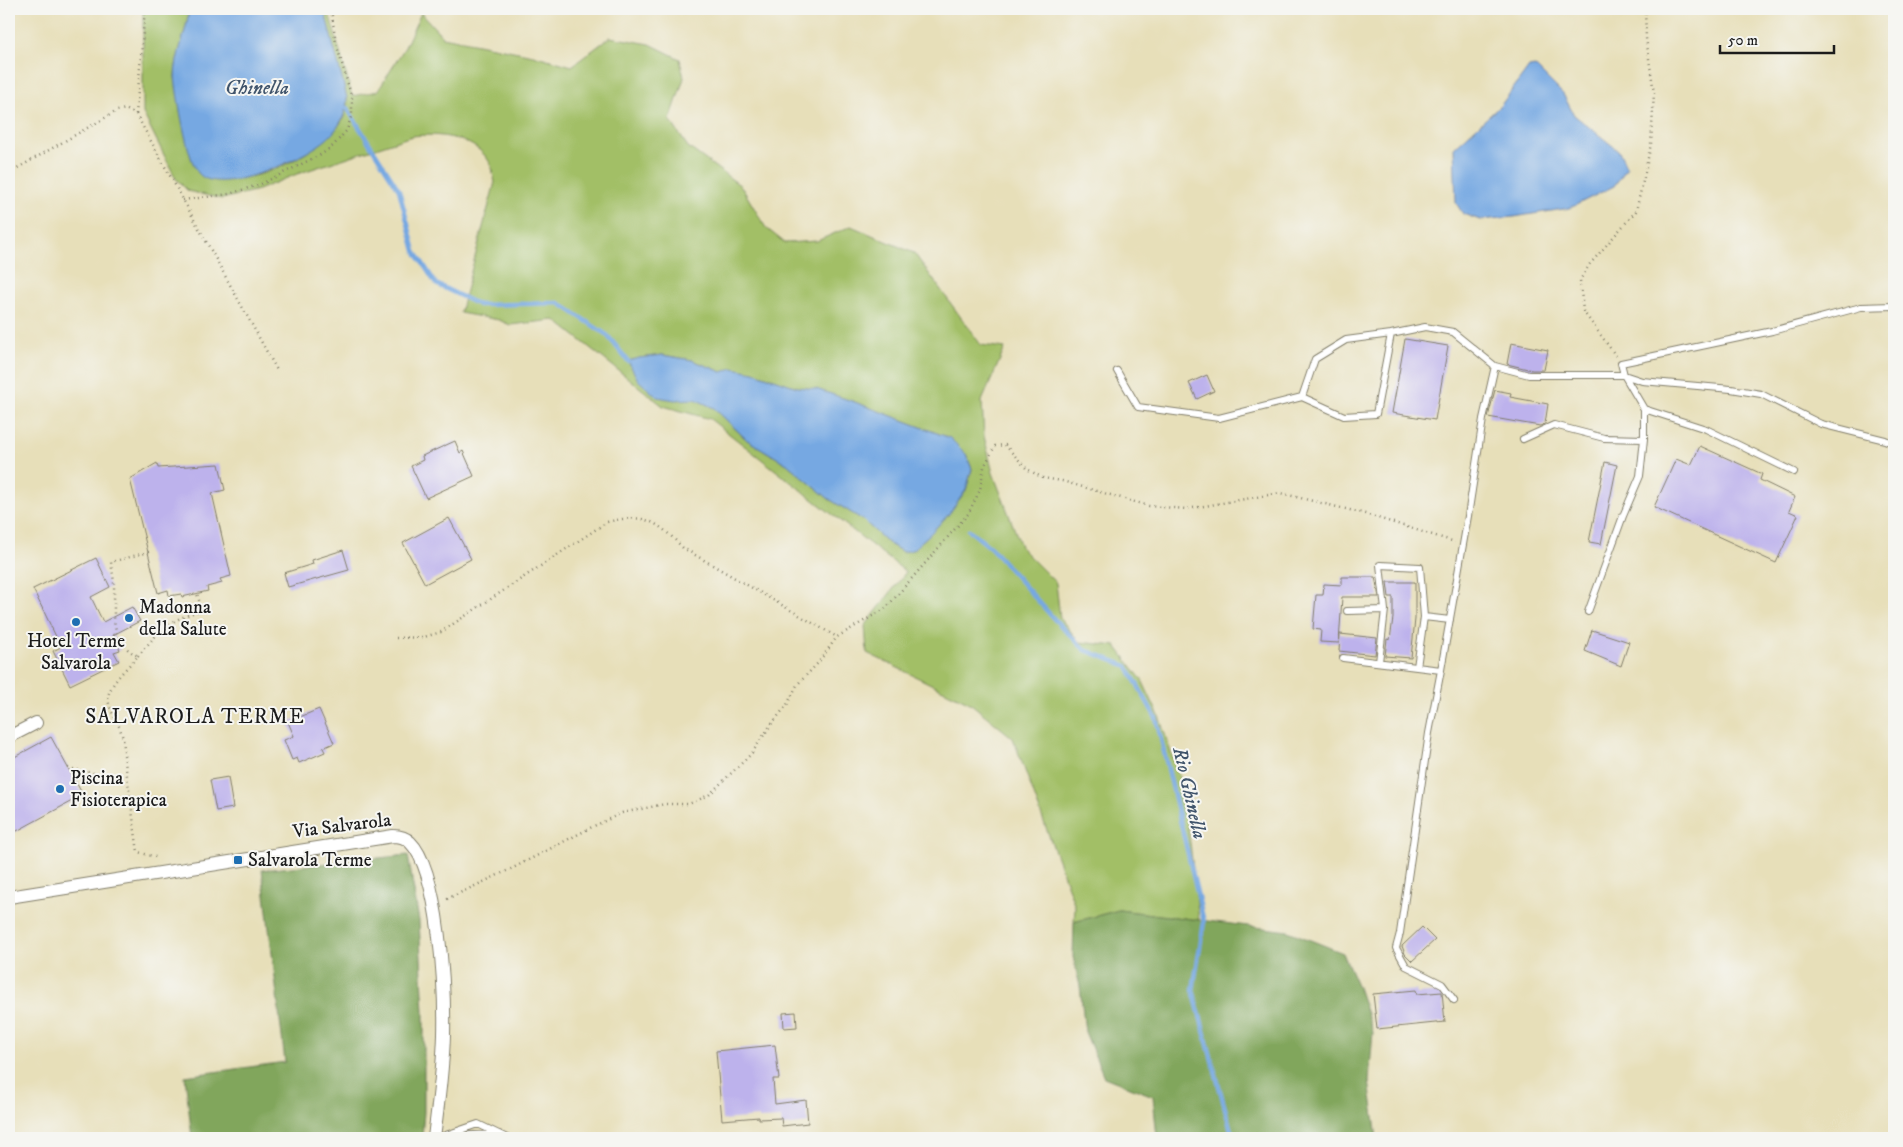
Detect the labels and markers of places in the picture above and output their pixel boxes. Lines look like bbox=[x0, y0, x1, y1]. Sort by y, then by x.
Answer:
place label: Madonna della Salute bbox=[139, 596, 227, 641]
marker: Madonna della Salute bbox=[123, 612, 135, 624]
marker: Hotel Terme Salvarola bbox=[70, 616, 82, 628]
place label: Hotel Terme Salvarola bbox=[27, 630, 125, 675]
place label: Piscina Fisioterapica bbox=[70, 767, 167, 812]
marker: Piscina Fisioterapica bbox=[54, 783, 66, 795]
place label: Salvarola Terme bbox=[248, 849, 372, 872]
marker: Salvarola Terme bbox=[232, 854, 244, 866]

